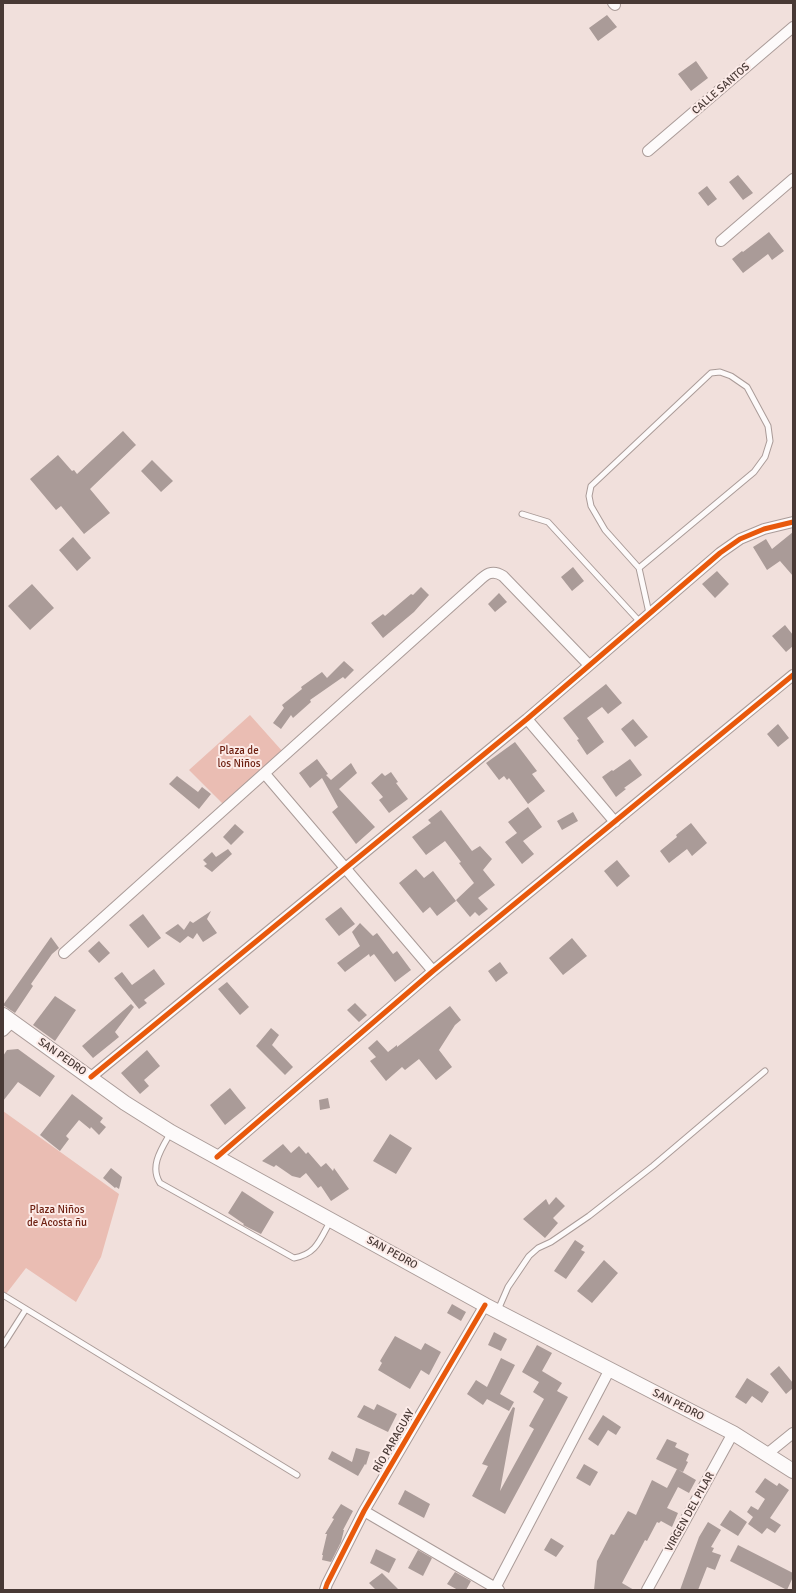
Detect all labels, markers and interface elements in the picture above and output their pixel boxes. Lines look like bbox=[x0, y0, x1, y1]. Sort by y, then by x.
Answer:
street label: CALLE SANTOS bbox=[689, 60, 753, 118]
park label: Plaza de los Niños bbox=[217, 744, 261, 770]
street label: SAN PEDRO bbox=[35, 1036, 89, 1078]
park label: Plaza Niños de Acosta ñu bbox=[27, 1203, 87, 1229]
street label: SAN PEDRO bbox=[364, 1234, 420, 1272]
street label: SAN PEDRO bbox=[650, 1386, 706, 1424]
street label: RÍO PARAGUAY bbox=[371, 1407, 417, 1475]
street label: VIRGEN DEL PILAR bbox=[663, 1470, 717, 1554]

